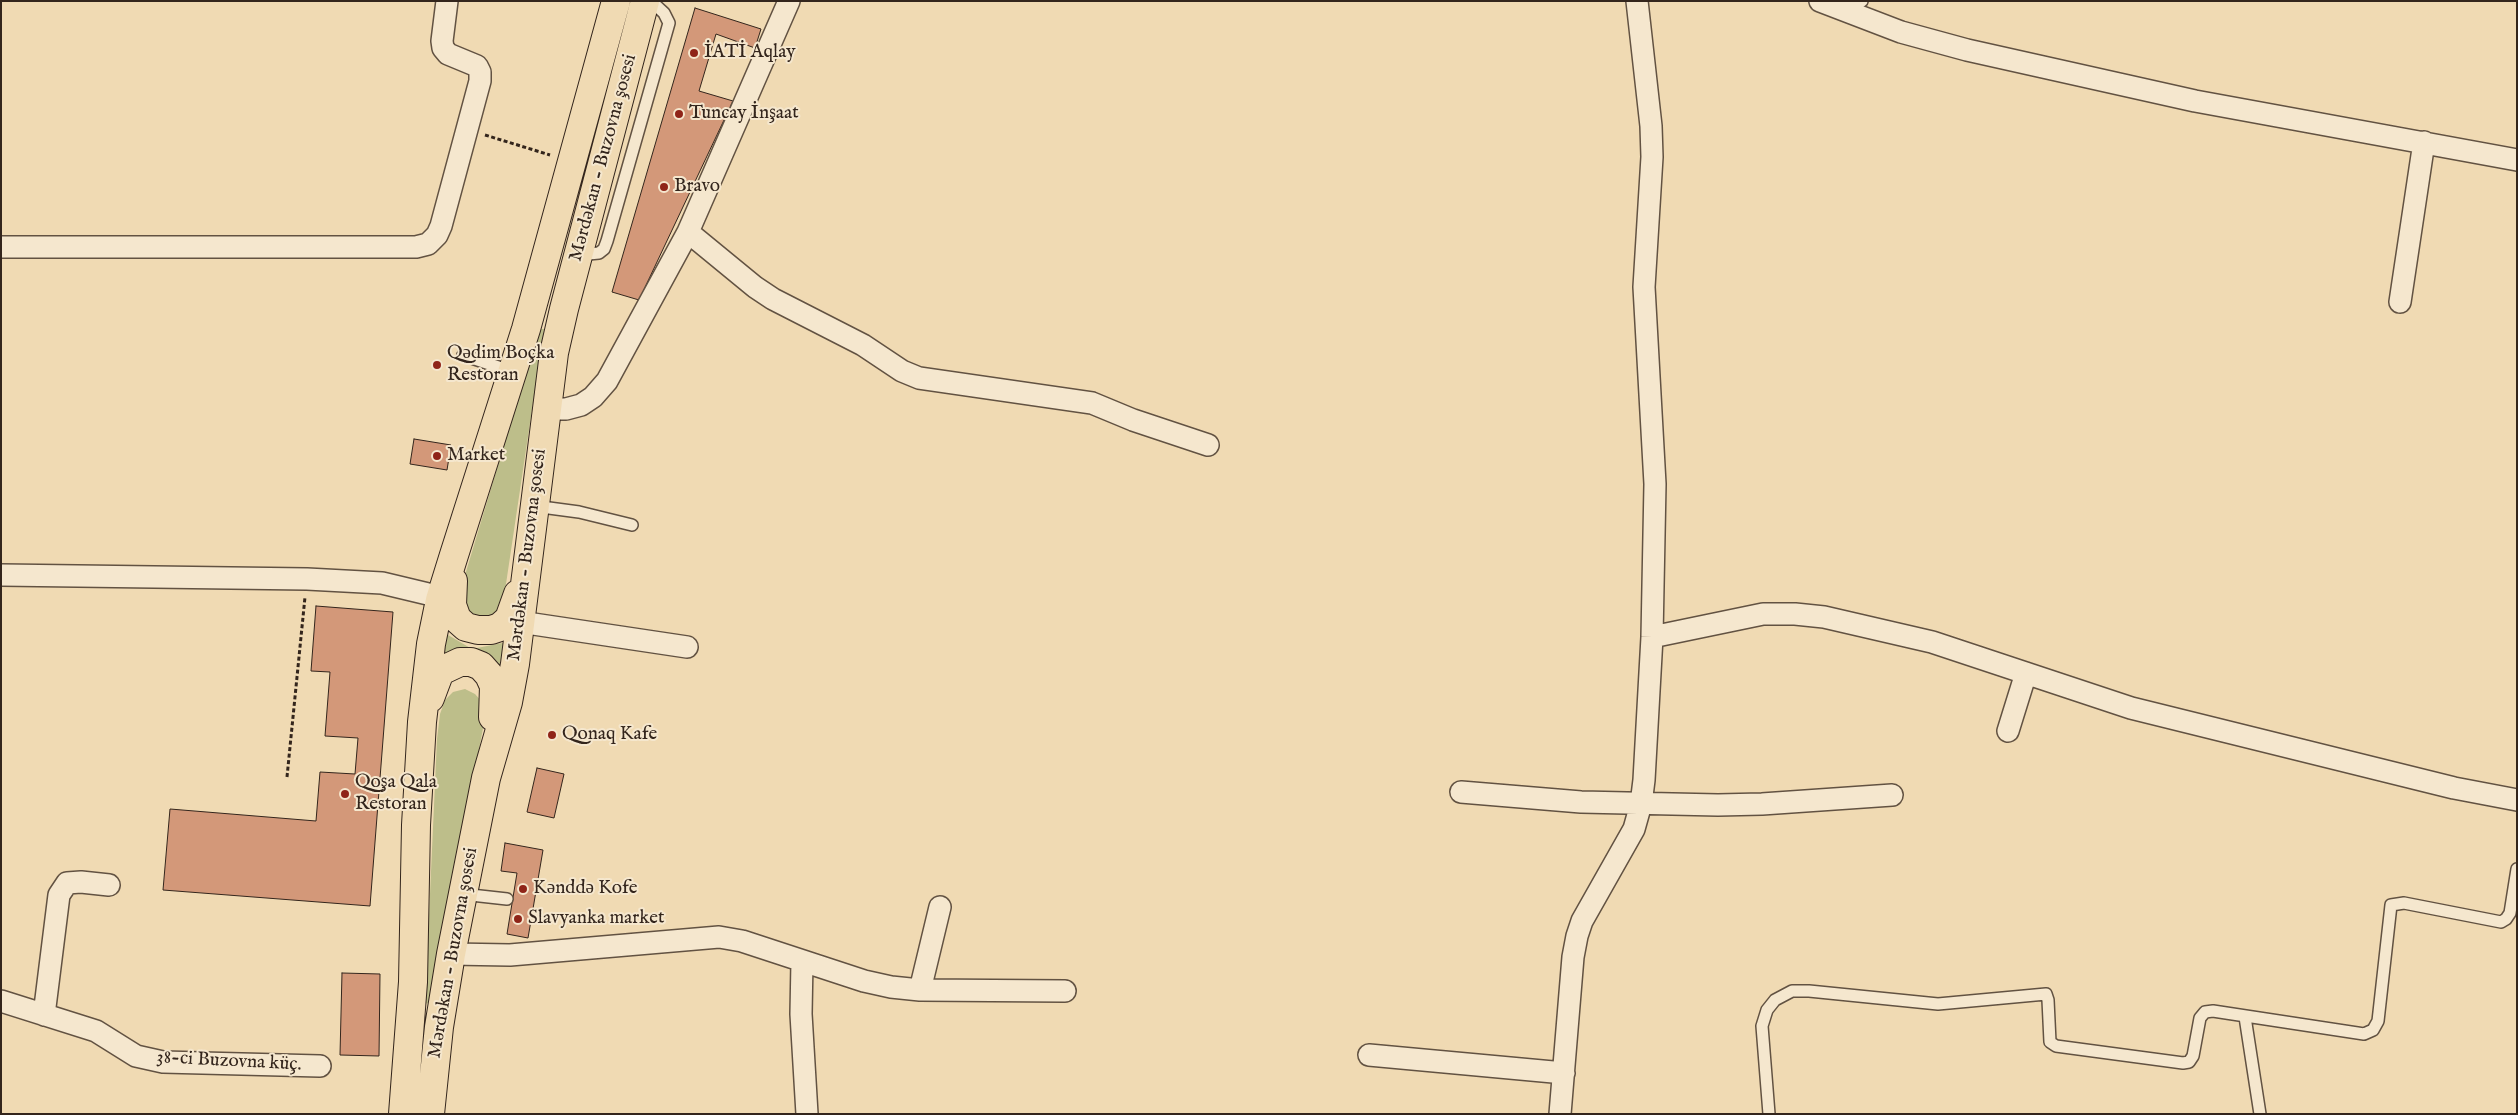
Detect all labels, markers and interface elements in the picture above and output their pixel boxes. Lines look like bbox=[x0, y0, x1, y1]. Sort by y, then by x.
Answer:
place label: İATİ Aqlay bbox=[704, 42, 796, 64]
marker: İATİ Aqlay bbox=[688, 47, 700, 59]
street label: Mərdəkan - Buzovna şosesi bbox=[565, 52, 643, 264]
place label: Tuncay İnşaat bbox=[689, 103, 799, 125]
marker: Tuncay İnşaat bbox=[673, 108, 685, 120]
place label: Bravo bbox=[674, 176, 720, 198]
marker: Bravo bbox=[658, 181, 670, 193]
place label: Qədim Boçka Restoran bbox=[447, 343, 554, 387]
marker: Qədim Boçka Restoran bbox=[431, 359, 443, 371]
place label: Market bbox=[447, 445, 505, 467]
street label: Mərdəkan - Buzovna şosesi bbox=[504, 448, 552, 662]
marker: Market bbox=[431, 450, 443, 462]
place label: Qonaq Kafe bbox=[562, 724, 657, 746]
marker: Qonaq Kafe bbox=[546, 729, 558, 741]
place label: Qoşa Qala Restoran bbox=[355, 772, 437, 816]
marker: Qoşa Qala Restoran bbox=[339, 788, 351, 800]
street label: Mərdəkan - Buzovna şosesi bbox=[424, 846, 484, 1060]
place label: Kənddə Kofe bbox=[533, 878, 638, 900]
marker: Kənddə Kofe bbox=[517, 883, 529, 895]
place label: Slavyanka market bbox=[528, 908, 664, 930]
marker: Slavyanka market bbox=[512, 913, 524, 925]
street label: 38-ci Buzovna küç. bbox=[156, 1047, 302, 1077]

